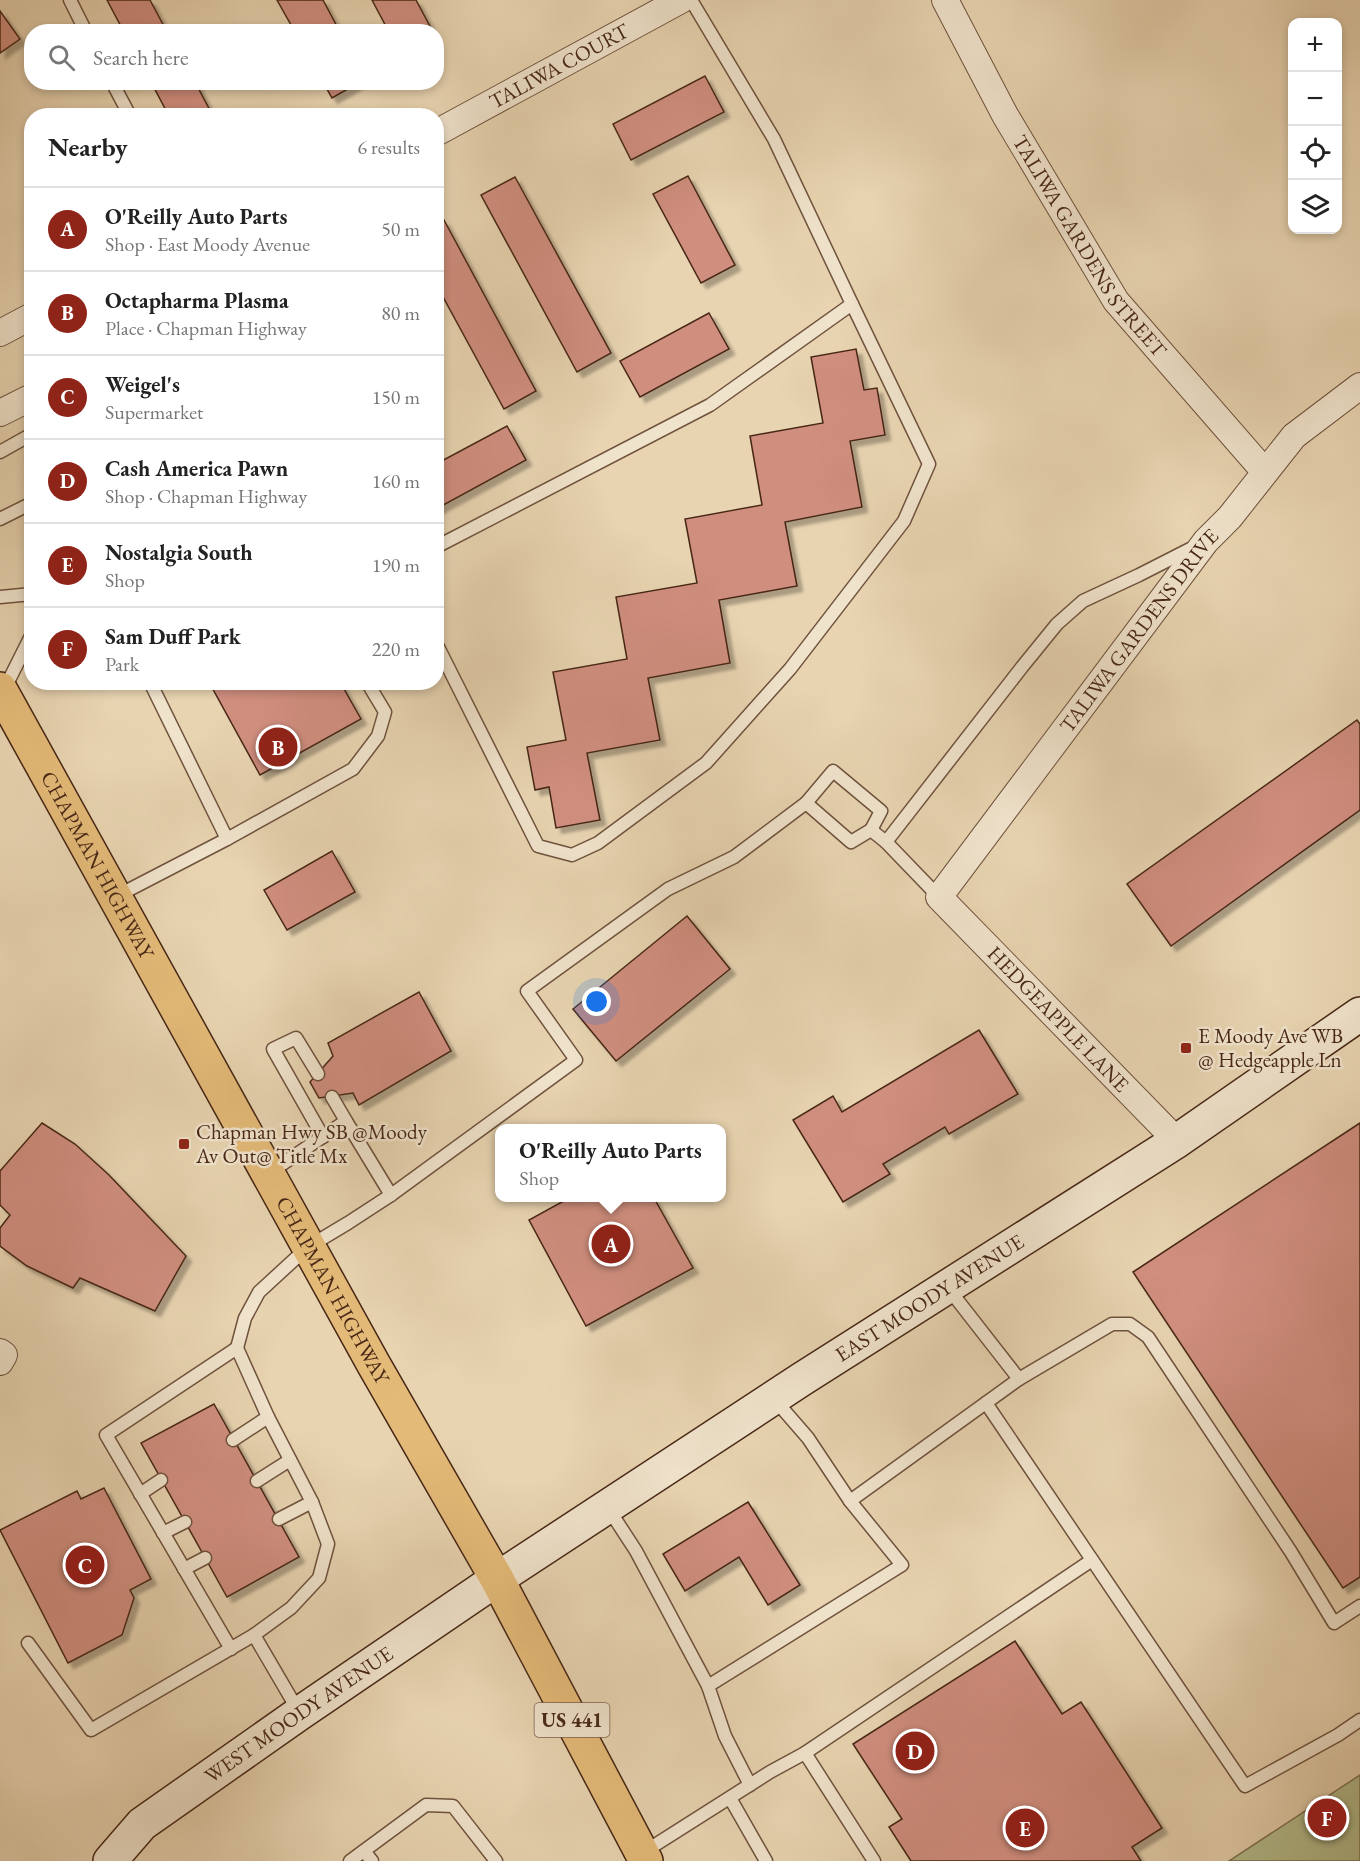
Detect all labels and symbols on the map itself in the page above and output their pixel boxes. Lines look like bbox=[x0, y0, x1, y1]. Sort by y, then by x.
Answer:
street label: TALIWA COURT bbox=[484, 17, 634, 115]
street label: TALIWA GARDENS STREET bbox=[1007, 130, 1173, 363]
street label: TALIWA GARDENS DRIVE bbox=[1053, 522, 1224, 738]
pin: B bbox=[258, 724, 298, 770]
street label: CHAPMAN HIGHWAY bbox=[35, 766, 161, 965]
street label: HEDGEAPPLE LANE bbox=[982, 940, 1135, 1098]
your location bbox=[582, 987, 611, 1016]
place label: E Moody Ave WB @ Hedgeapple Ln bbox=[1198, 1022, 1343, 1073]
marker: E Moody Ave WB @ Hedgeapple Ln bbox=[1179, 1041, 1193, 1055]
place label: Chapman Hwy SB @Moody Av Out@ Title Mx bbox=[195, 1118, 428, 1169]
marker: Chapman Hwy SB @Moody Av Out@ Title Mx bbox=[177, 1137, 191, 1151]
street label: CHAPMAN HIGHWAY bbox=[270, 1191, 397, 1390]
pin: A bbox=[592, 1222, 630, 1266]
street label: EAST MOODY AVENUE bbox=[830, 1228, 1029, 1368]
pin: C bbox=[66, 1542, 104, 1588]
street label: WEST MOODY AVENUE bbox=[199, 1640, 398, 1789]
road number: US 441 bbox=[534, 1703, 610, 1737]
pin: D bbox=[896, 1728, 934, 1774]
pin: F bbox=[1308, 1796, 1346, 1840]
pin: E bbox=[1006, 1806, 1044, 1850]

